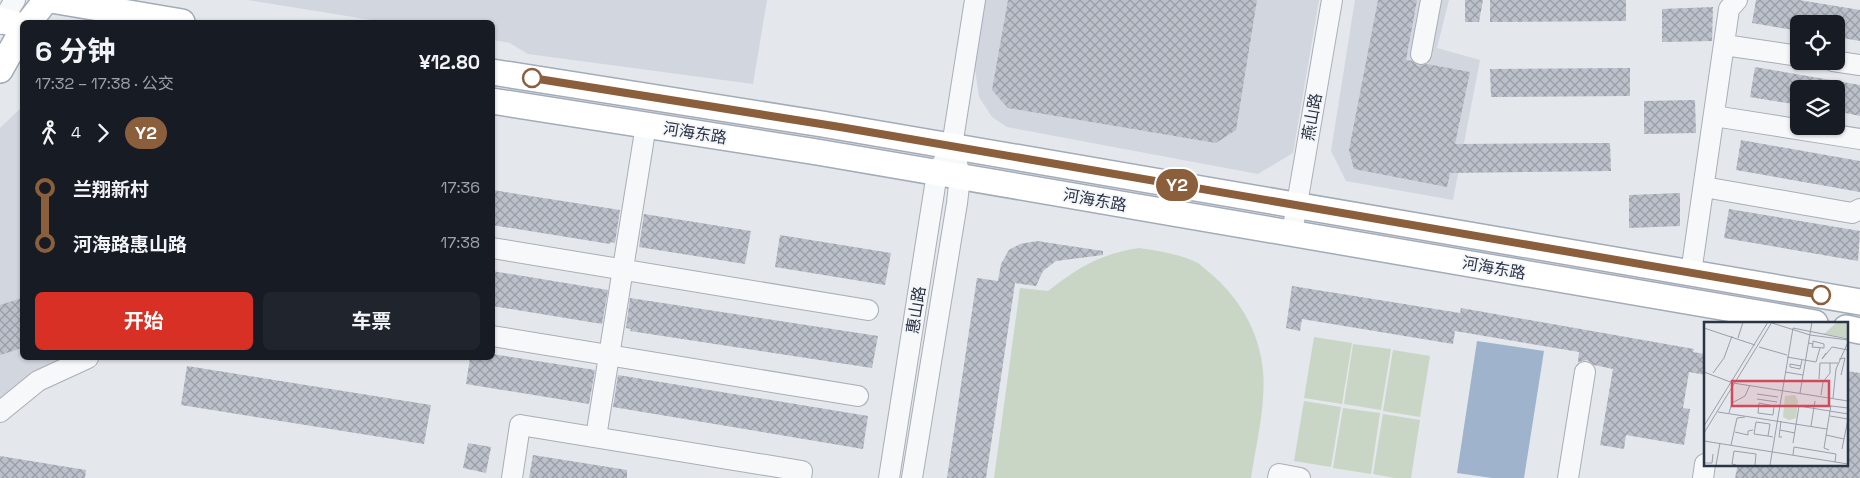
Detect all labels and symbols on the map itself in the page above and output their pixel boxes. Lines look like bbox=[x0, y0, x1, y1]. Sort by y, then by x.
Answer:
unlabelled marker bbox=[522, 68, 542, 88]
street label: 燕山路 bbox=[1297, 92, 1327, 142]
street label: 河海东路 bbox=[662, 118, 728, 148]
line badge: Y2 bbox=[1154, 169, 1200, 201]
street label: 河海东路 bbox=[1062, 184, 1128, 216]
street label: 河海东路 bbox=[1461, 252, 1527, 284]
street label: 惠山路 bbox=[902, 285, 930, 335]
unlabelled marker bbox=[1811, 285, 1831, 305]
inset map bbox=[1704, 322, 1848, 466]

